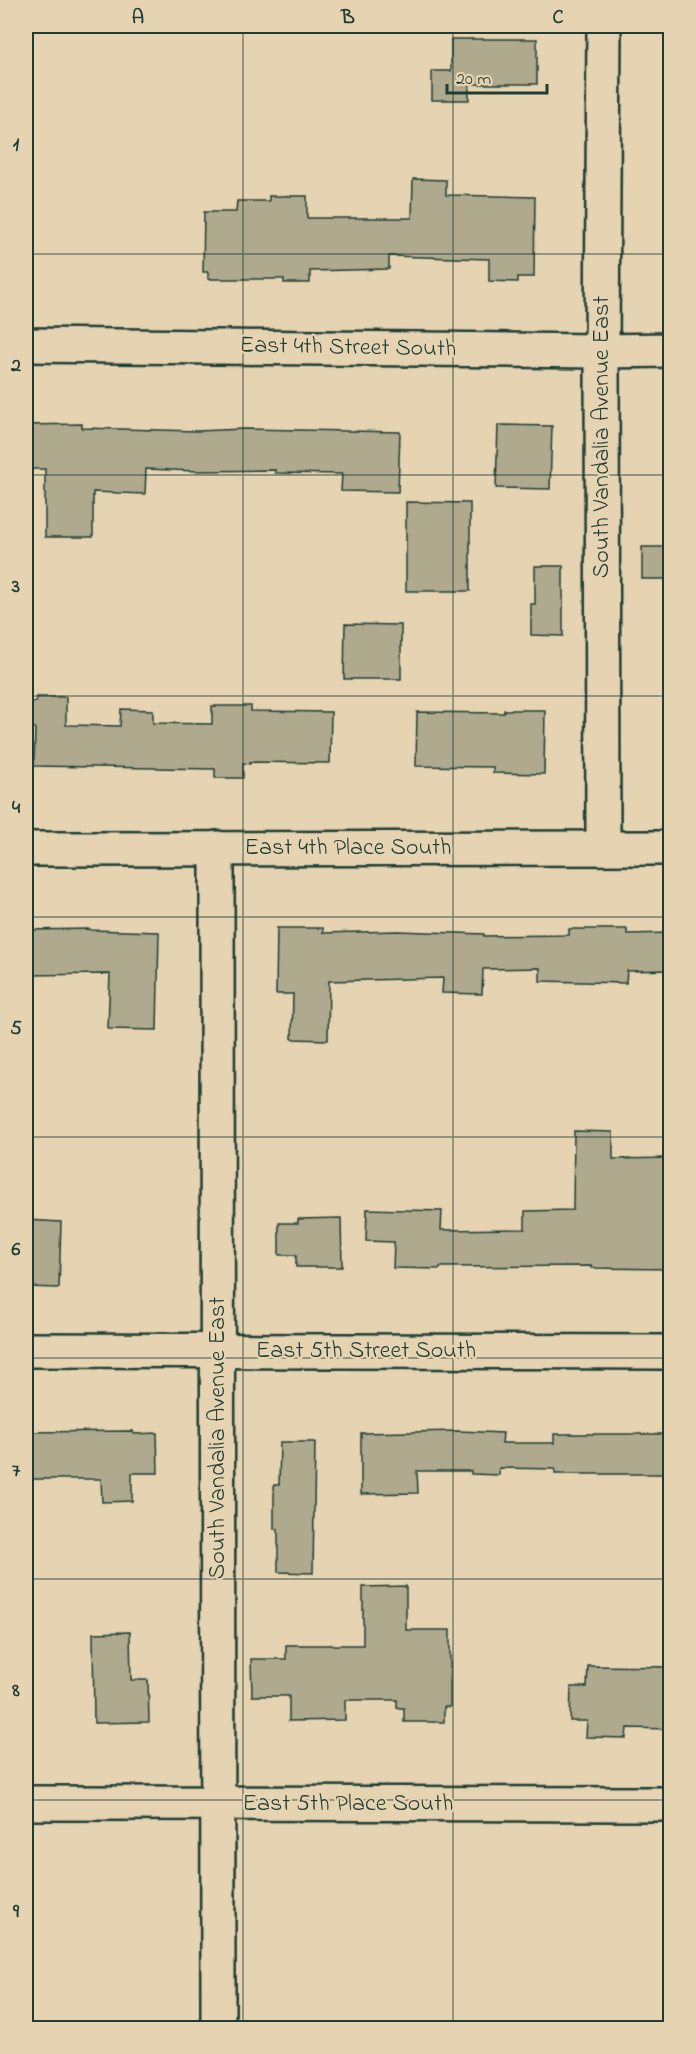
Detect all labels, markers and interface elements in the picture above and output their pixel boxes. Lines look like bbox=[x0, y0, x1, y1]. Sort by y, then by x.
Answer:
text: A bbox=[132, 4, 144, 33]
text: B bbox=[340, 4, 355, 33]
text: C bbox=[553, 4, 564, 33]
scale bar bbox=[447, 57, 548, 95]
text: 20 m bbox=[456, 67, 491, 93]
text: 1 bbox=[13, 131, 20, 160]
street label: South Vandalia Avenue East bbox=[585, 296, 620, 578]
street label: East 4th Street South bbox=[239, 329, 457, 367]
text: 2 bbox=[10, 352, 21, 381]
text: 3 bbox=[11, 573, 20, 602]
text: 4 bbox=[12, 794, 21, 823]
street label: East 4th Place South bbox=[245, 831, 452, 866]
text: 5 bbox=[10, 1015, 22, 1044]
text: 6 bbox=[12, 1236, 21, 1265]
street label: South Vandalia Avenue East bbox=[201, 1297, 236, 1579]
street label: East 5th Street South bbox=[256, 1334, 476, 1369]
text: 7 bbox=[12, 1457, 21, 1486]
text: 8 bbox=[11, 1677, 20, 1706]
street label: East 5th Place South bbox=[243, 1787, 453, 1822]
text: 9 bbox=[12, 1898, 20, 1927]

